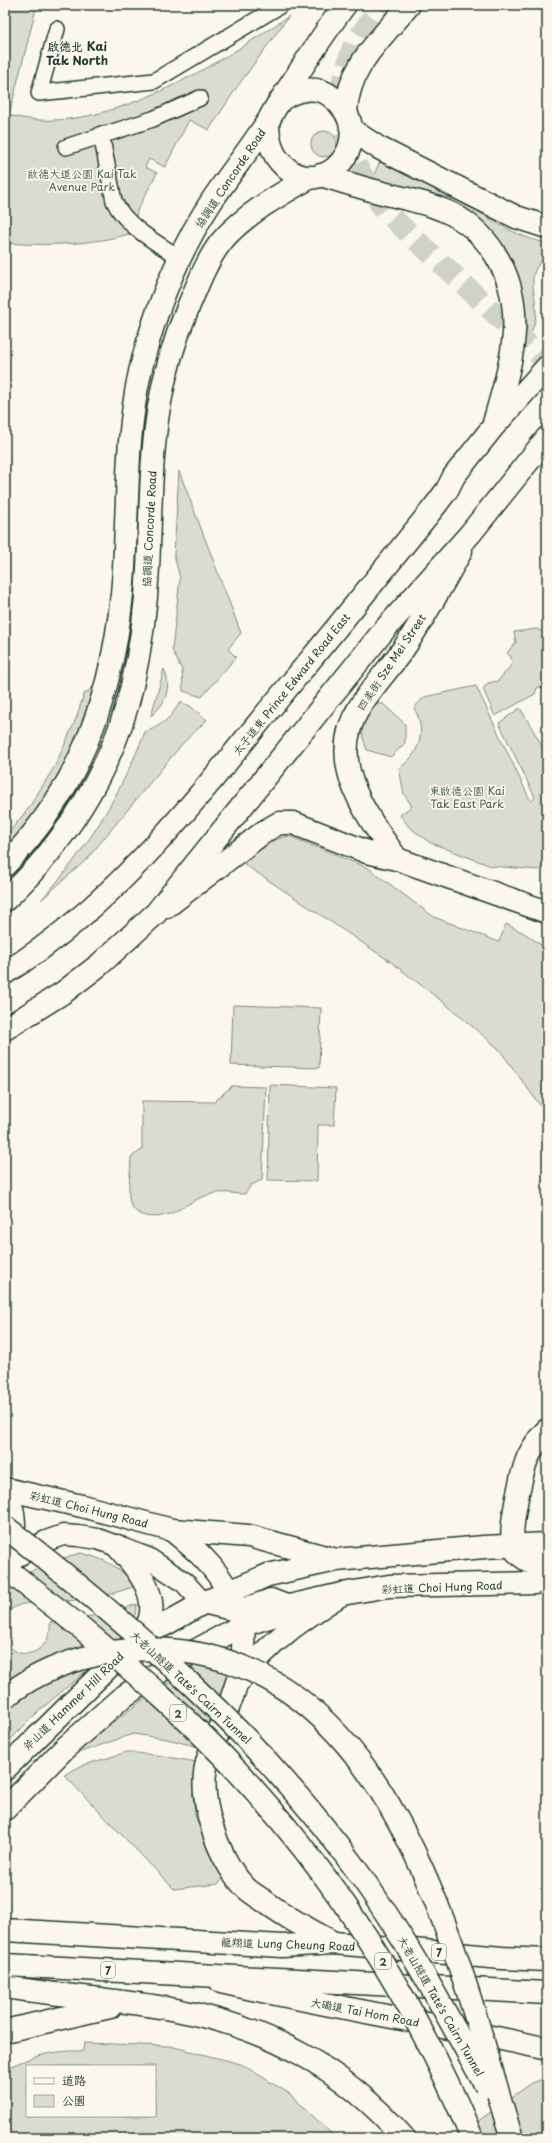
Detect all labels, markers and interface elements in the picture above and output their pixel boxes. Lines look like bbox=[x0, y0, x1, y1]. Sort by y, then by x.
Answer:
district label: 啟德北 Kai Tak North bbox=[46, 37, 108, 69]
street label: 協調道 Concorde Road bbox=[190, 125, 270, 231]
park label: 啟德大道公園 Kai Tak Avenue Park bbox=[27, 165, 137, 195]
street label: 協調道 Concorde Road bbox=[137, 470, 161, 588]
street label: 太子道東 Prince Edward Road East bbox=[228, 609, 354, 759]
street label: 四美街 Sze Mei Street bbox=[352, 610, 430, 714]
park label: 東啟德公園 Kai Tak East Park bbox=[429, 782, 505, 812]
street label: 彩虹道 Choi Hung Road bbox=[28, 1486, 150, 1532]
street label: 彩虹道 Choi Hung Road bbox=[381, 1576, 503, 1598]
street label: 大老山隧道 Tate's Cairn Tunnel bbox=[127, 1626, 255, 1748]
street label: 斧山道 Hammer Hill Road bbox=[18, 1648, 128, 1754]
road number: 2 bbox=[170, 1705, 186, 1721]
street label: 龍翔道 Lung Cheung Road bbox=[220, 1933, 356, 1955]
street label: 大老山隧道 Tate's Cairn Tunnel bbox=[394, 1933, 488, 2079]
road number: 7 bbox=[432, 1944, 446, 1960]
road number: 2 bbox=[375, 1953, 391, 1969]
road number: 7 bbox=[101, 1962, 115, 1978]
street label: 大磡道 Tai Hom Road bbox=[309, 1993, 421, 2031]
legend bbox=[26, 2065, 156, 2117]
text: 道路 bbox=[62, 2071, 86, 2089]
text: 公園 bbox=[62, 2091, 86, 2109]

